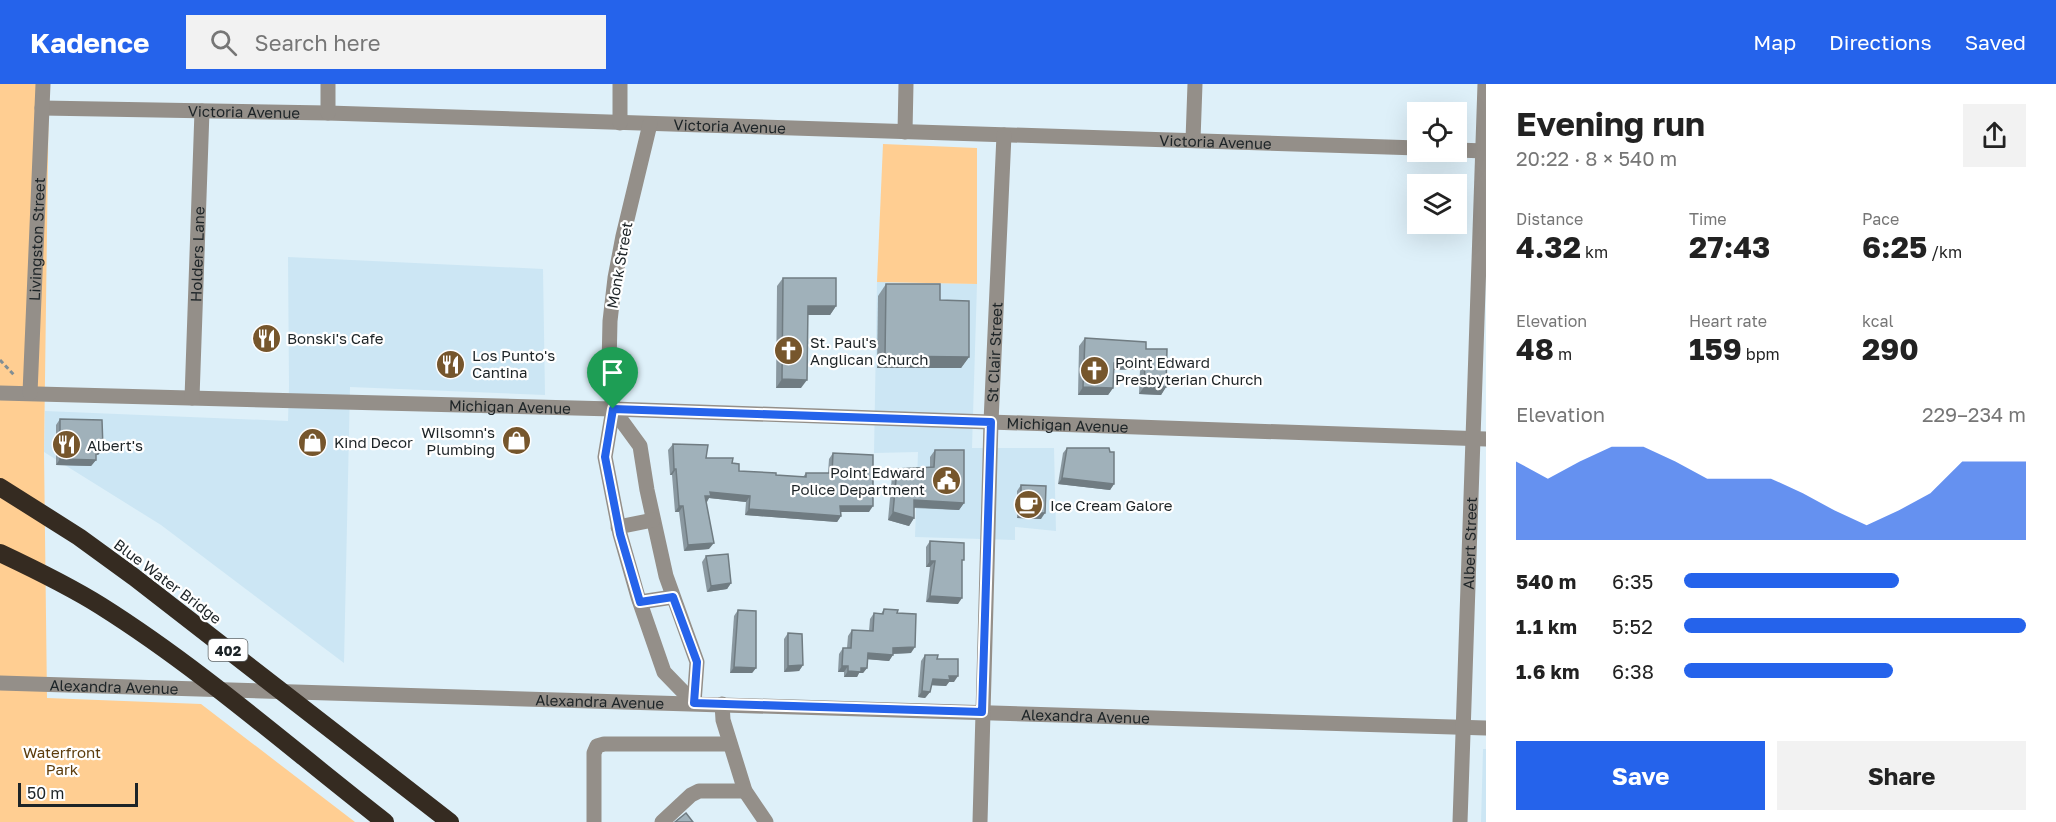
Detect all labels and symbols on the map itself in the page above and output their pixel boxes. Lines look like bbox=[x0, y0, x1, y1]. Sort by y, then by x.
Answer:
street label: Victoria Avenue bbox=[188, 102, 301, 122]
street label: Victoria Avenue bbox=[673, 115, 787, 137]
street label: Victoria Avenue bbox=[1159, 131, 1272, 152]
street label: Livingston Street bbox=[25, 177, 48, 301]
street label: Holders Lane bbox=[186, 206, 208, 302]
street label: Monk Street bbox=[603, 220, 635, 310]
street label: St Clair Street bbox=[983, 302, 1005, 403]
restaurant icon: Bonski's Cafe bbox=[250, 322, 282, 354]
place label: Bonski's Cafe bbox=[287, 329, 384, 347]
place label: St. Paul's Anglican Church bbox=[810, 333, 929, 368]
church icon: St. Paul's Anglican Church bbox=[773, 335, 805, 367]
place label: Los Punto's Cantina bbox=[472, 346, 555, 381]
pin bbox=[587, 347, 638, 409]
restaurant icon: Los Punto's Cantina bbox=[435, 348, 467, 380]
place label: Point Edward Presbyterian Church bbox=[1115, 353, 1263, 388]
church icon: Point Edward Presbyterian Church bbox=[1078, 355, 1110, 387]
street label: Michigan Avenue bbox=[449, 396, 571, 417]
street label: Michigan Avenue bbox=[1006, 414, 1129, 436]
place label: Wilsomn's Plumbing bbox=[421, 423, 495, 458]
shop icon: Wilsomn's Plumbing bbox=[500, 425, 532, 457]
shop icon: Kind Decor bbox=[297, 426, 329, 458]
restaurant icon: Albert's bbox=[50, 429, 82, 461]
place label: Kind Decor bbox=[334, 433, 413, 451]
place label: Albert's bbox=[87, 436, 143, 454]
place label: Point Edward Police Department bbox=[791, 463, 925, 498]
public building icon: Point Edward Police Department bbox=[930, 465, 962, 497]
cafe icon: Ice Cream Galore bbox=[1013, 489, 1045, 521]
place label: Ice Cream Galore bbox=[1050, 496, 1173, 514]
street label: Albert Street bbox=[1459, 496, 1480, 590]
street label: Blue Water Bridge bbox=[111, 535, 226, 627]
road number: 402 bbox=[208, 639, 248, 661]
street label: Alexandra Avenue bbox=[49, 676, 179, 697]
street label: Alexandra Avenue bbox=[535, 690, 665, 712]
street label: Alexandra Avenue bbox=[1021, 705, 1150, 727]
park label: Waterfront Park bbox=[23, 743, 101, 778]
scale bar bbox=[18, 780, 138, 808]

